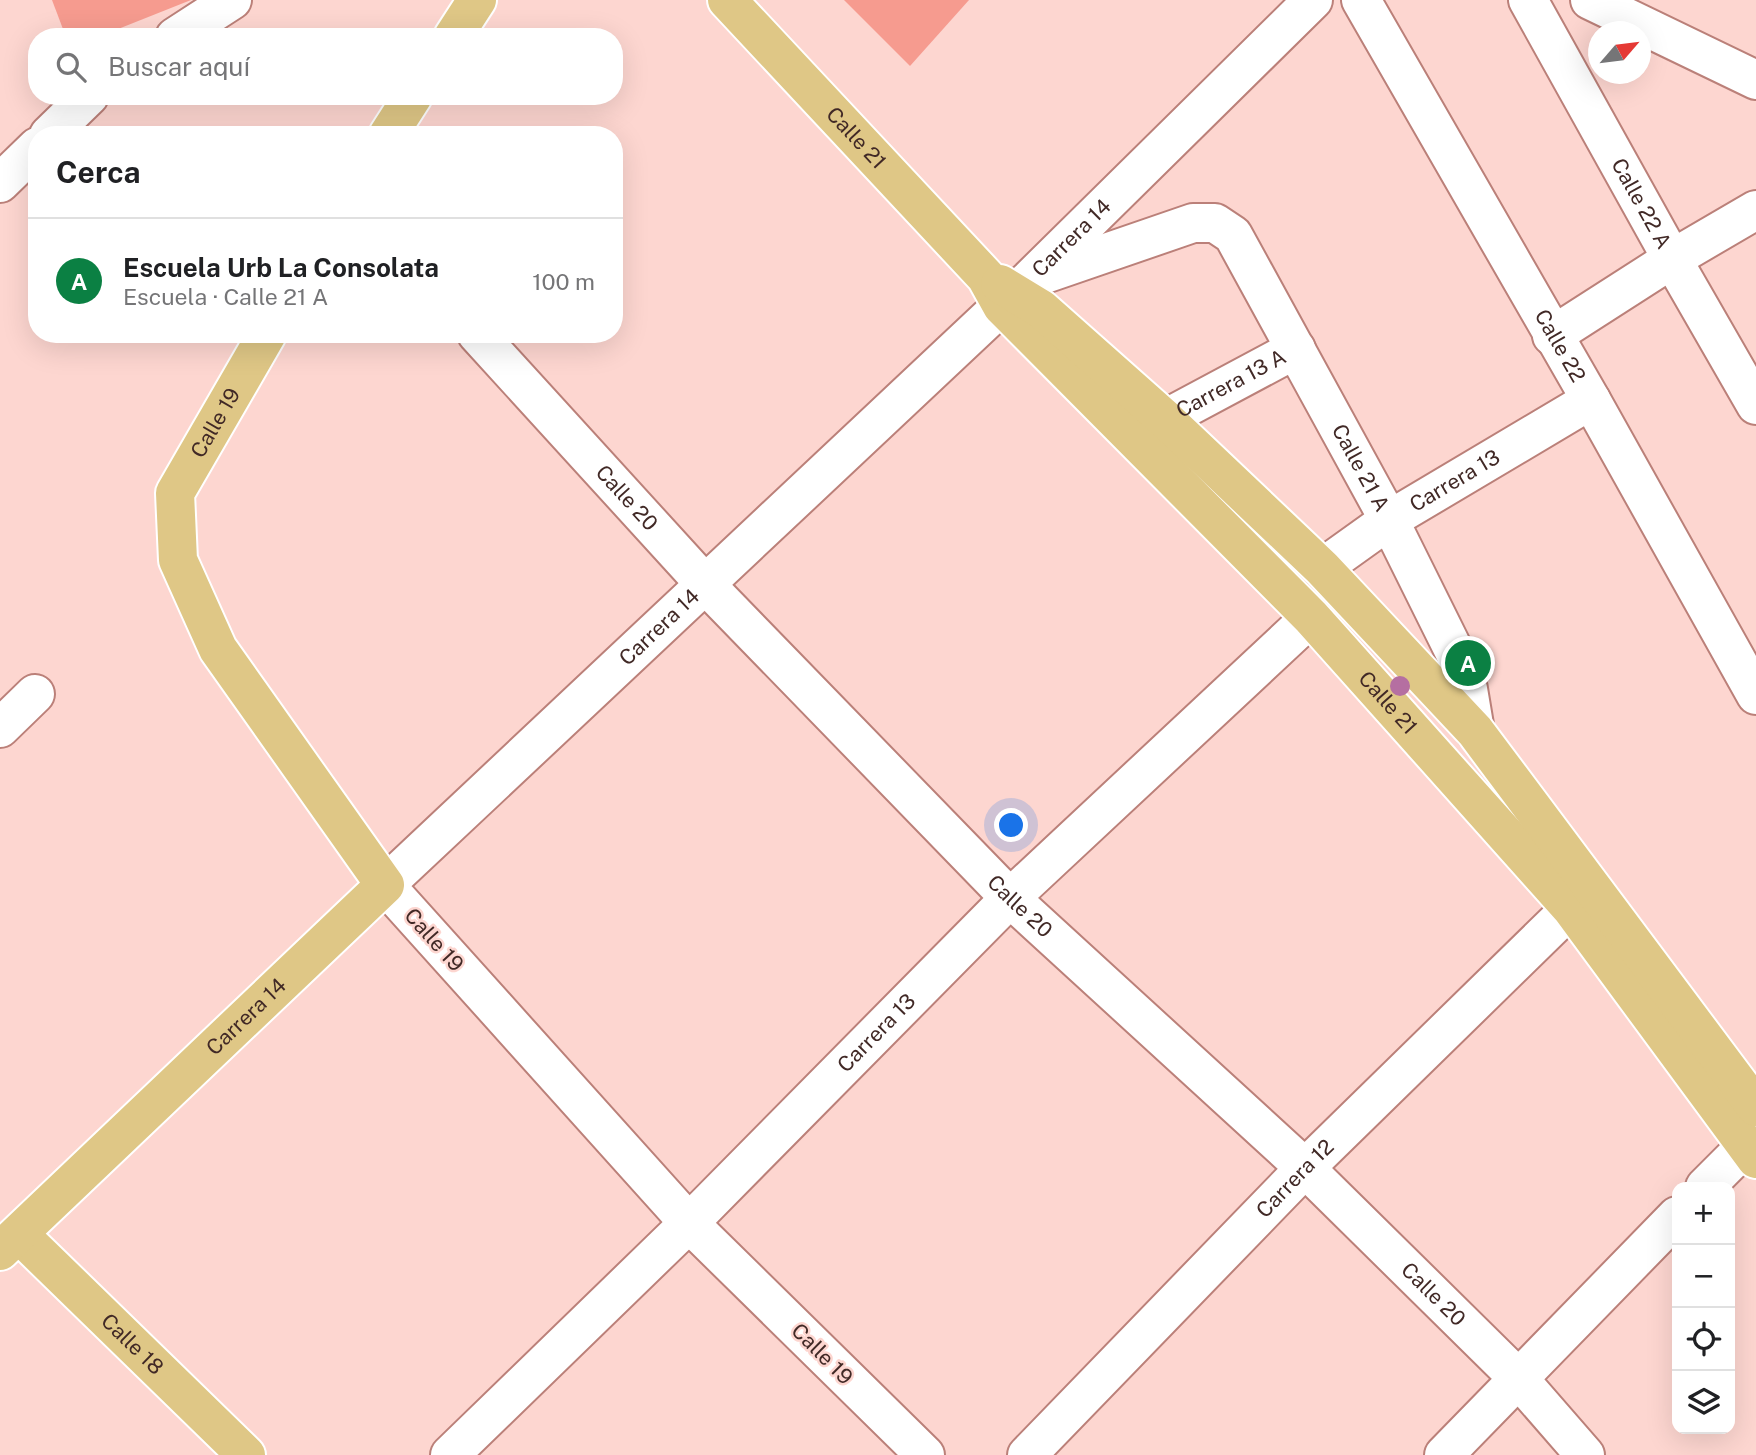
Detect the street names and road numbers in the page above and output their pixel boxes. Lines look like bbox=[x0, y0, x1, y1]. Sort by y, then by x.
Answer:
street label: Calle 21 bbox=[821, 101, 891, 174]
street label: Calle 22 A bbox=[1606, 154, 1677, 253]
street label: Carrera 14 bbox=[1027, 193, 1116, 282]
street label: Calle 22 bbox=[1530, 305, 1591, 386]
street label: Carrera 13 A bbox=[1172, 344, 1290, 423]
street label: Calle 19 bbox=[185, 383, 245, 462]
street label: Calle 21 A bbox=[1327, 420, 1395, 516]
street label: Carrera 13 bbox=[1405, 444, 1504, 517]
street label: Calle 20 bbox=[591, 460, 663, 536]
street label: Carrera 14 bbox=[614, 583, 704, 670]
street label: Calle 21 bbox=[1354, 666, 1423, 739]
street label: Calle 20 bbox=[982, 869, 1058, 943]
street label: Calle 19 bbox=[400, 903, 469, 976]
street label: Carrera 14 bbox=[201, 973, 291, 1060]
street label: Carrera 13 bbox=[832, 988, 920, 1077]
street label: Carrera 12 bbox=[1251, 1134, 1339, 1223]
street label: Calle 20 bbox=[1396, 1257, 1471, 1331]
street label: Calle 18 bbox=[96, 1308, 169, 1380]
street label: Calle 19 bbox=[787, 1318, 858, 1389]

